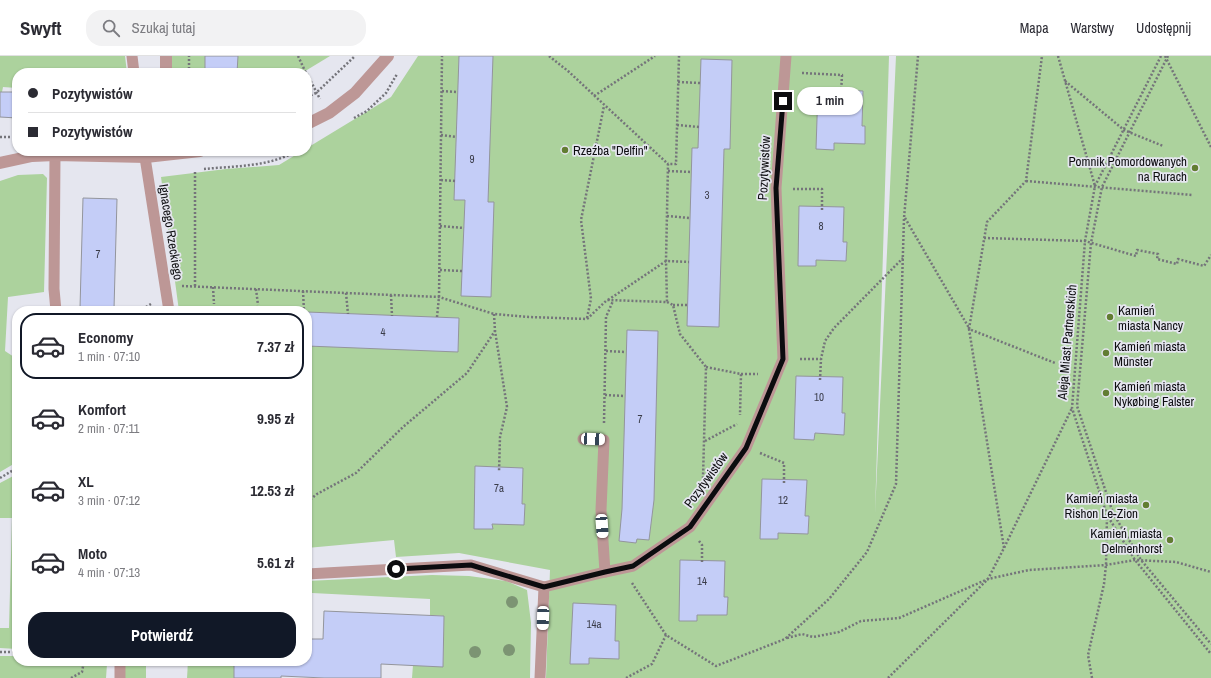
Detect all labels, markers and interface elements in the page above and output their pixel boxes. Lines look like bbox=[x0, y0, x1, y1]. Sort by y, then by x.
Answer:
search box bbox=[86, 10, 366, 46]
text: Swyft bbox=[20, 15, 62, 41]
icon: search bbox=[100, 17, 122, 39]
text: Szukaj tutaj bbox=[132, 17, 195, 38]
text: Mapa bbox=[1020, 19, 1049, 37]
text: Warstwy bbox=[1071, 19, 1114, 37]
text: Udostępnij bbox=[1136, 19, 1191, 37]
text: Pozytywistów bbox=[52, 83, 133, 104]
callout: 1 min bbox=[797, 87, 863, 115]
route end bbox=[774, 92, 792, 110]
text: 1 min bbox=[816, 92, 844, 109]
text: Pozytywistów bbox=[52, 121, 133, 142]
street label: Pozytywistów bbox=[754, 135, 774, 201]
place label: Rzeźba "Delfin" bbox=[573, 142, 648, 159]
marker: Rzeźba "Delfin" bbox=[560, 145, 570, 155]
house number: 9 bbox=[469, 152, 475, 166]
place label: Pomnik Pomordowanych na Rurach bbox=[1069, 153, 1187, 185]
marker: Pomnik Pomordowanych na Rurach bbox=[1190, 163, 1200, 173]
street label: Ignacego Rzeckiego bbox=[155, 183, 187, 281]
house number: 3 bbox=[704, 188, 710, 202]
house number: 8 bbox=[818, 219, 824, 233]
house number: 7 bbox=[95, 247, 101, 261]
street label: Aleja Miast Partnerskich bbox=[1053, 284, 1081, 401]
place label: Kamień miasta Nancy bbox=[1118, 302, 1184, 334]
marker: Kamień miasta Nancy bbox=[1105, 312, 1115, 322]
house number: 4 bbox=[380, 325, 386, 339]
text: Economy bbox=[78, 327, 133, 348]
icon: car bbox=[30, 328, 66, 364]
text: 7.37 zł bbox=[257, 336, 294, 357]
place label: Kamień miasta Münster bbox=[1114, 338, 1186, 370]
text: 1 min · 07:10 bbox=[78, 348, 140, 365]
marker: Kamień miasta Münster bbox=[1101, 348, 1111, 358]
place label: Kamień miasta Nykøbing Falster bbox=[1114, 378, 1195, 410]
marker: Kamień miasta Nykøbing Falster bbox=[1101, 388, 1111, 398]
house number: 10 bbox=[814, 390, 824, 404]
text: Komfort bbox=[78, 399, 126, 420]
icon: car bbox=[30, 400, 66, 436]
text: 9.95 zł bbox=[257, 408, 294, 429]
house number: 7 bbox=[637, 412, 643, 426]
text: 2 min · 07:11 bbox=[78, 420, 139, 437]
car bbox=[581, 432, 605, 446]
street label: Pozytywistów bbox=[680, 449, 732, 511]
text: XL bbox=[78, 471, 94, 492]
icon: car bbox=[30, 472, 66, 508]
text: 12.53 zł bbox=[250, 480, 294, 501]
house number: 7a bbox=[494, 481, 504, 495]
place label: Kamień miasta Rishon Le-Zion bbox=[1065, 490, 1138, 522]
text: 3 min · 07:12 bbox=[78, 492, 140, 509]
house number: 12 bbox=[778, 493, 788, 507]
marker: Kamień miasta Rishon Le-Zion bbox=[1141, 500, 1151, 510]
car bbox=[595, 514, 609, 538]
place label: Kamień miasta Delmenhorst bbox=[1090, 525, 1162, 557]
marker: Kamień miasta Delmenhorst bbox=[1165, 535, 1175, 545]
text: Moto bbox=[78, 543, 107, 564]
icon: car bbox=[30, 544, 66, 580]
text: 5.61 zł bbox=[257, 552, 294, 573]
route start bbox=[387, 560, 405, 578]
text: 4 min · 07:13 bbox=[78, 564, 140, 581]
house number: 14 bbox=[697, 574, 707, 588]
car bbox=[537, 606, 549, 630]
button: Potwierdź bbox=[28, 612, 296, 658]
house number: 14a bbox=[586, 617, 602, 631]

